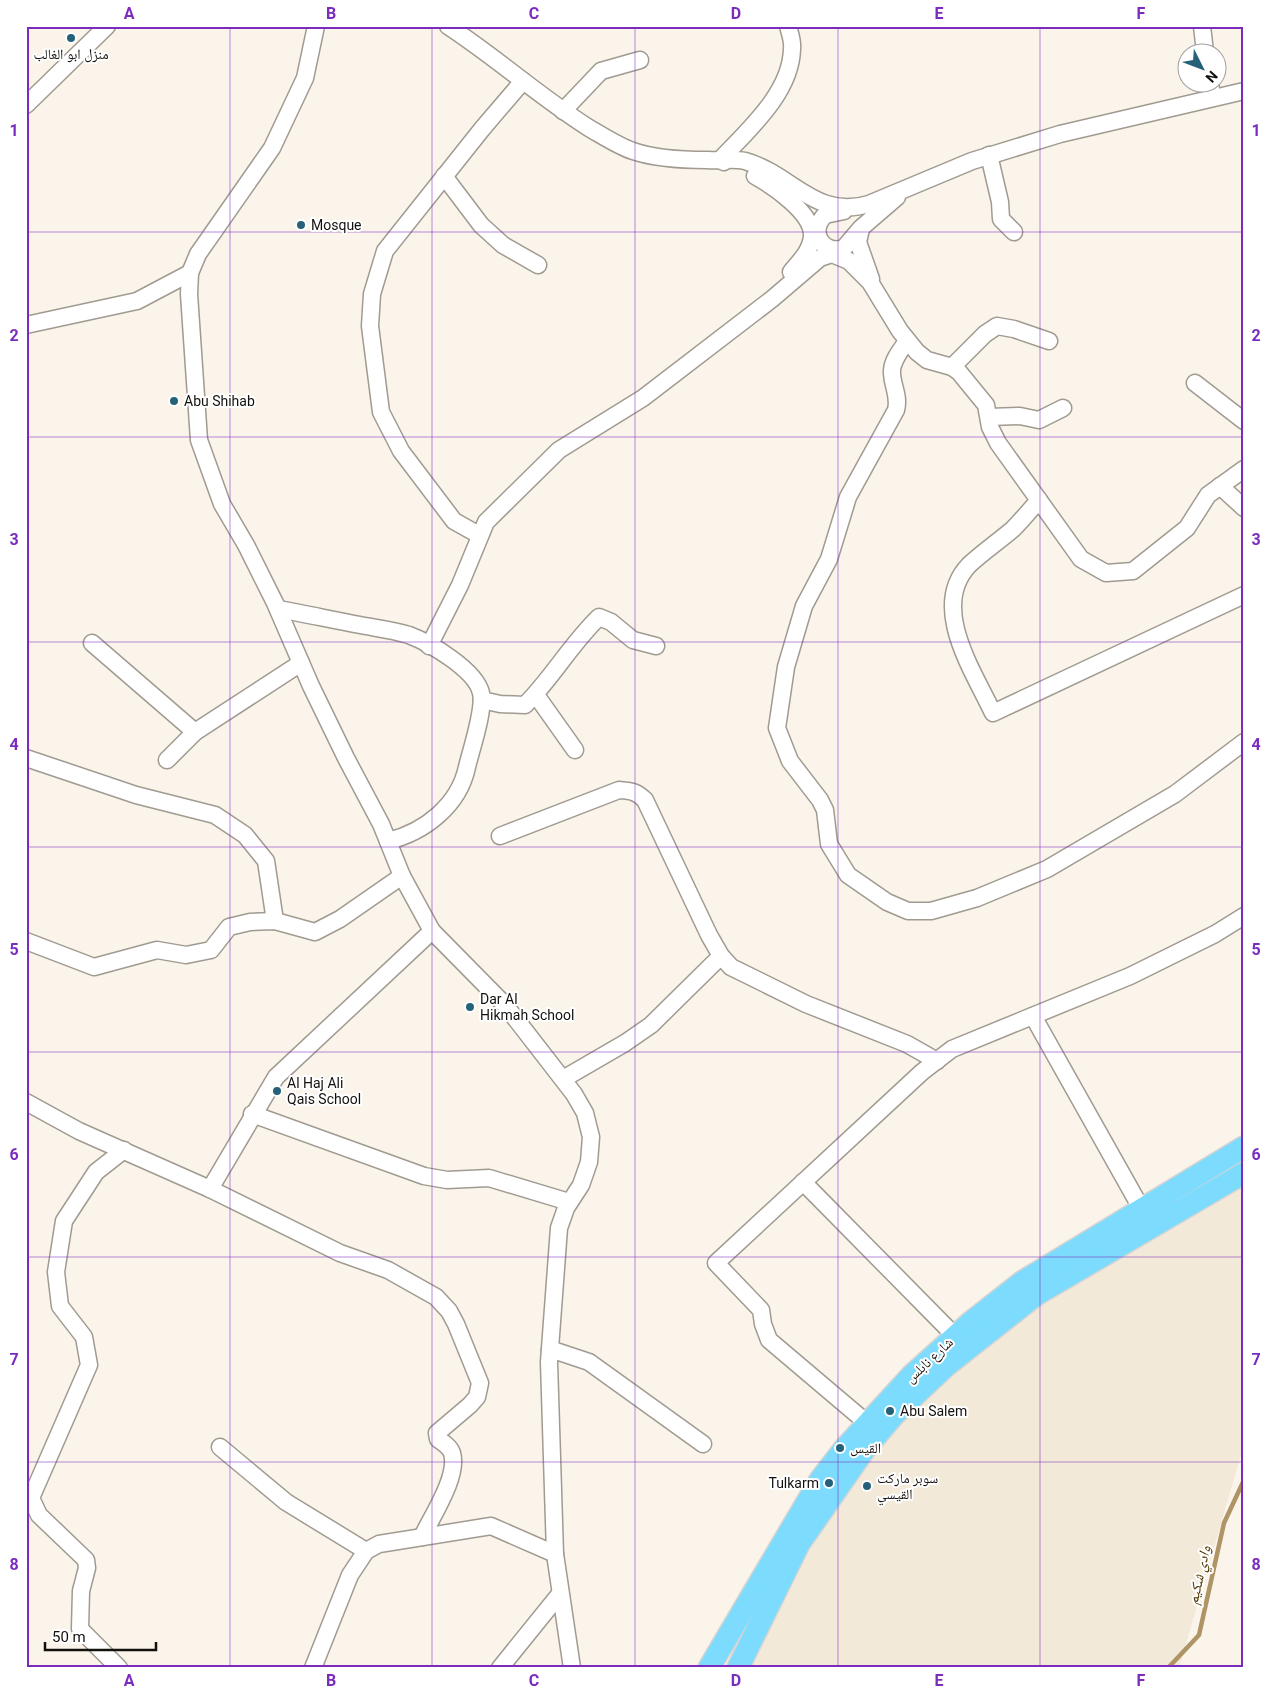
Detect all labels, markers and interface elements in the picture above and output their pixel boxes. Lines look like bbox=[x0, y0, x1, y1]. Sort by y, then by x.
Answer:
text: A bbox=[124, 4, 135, 23]
text: B bbox=[326, 4, 336, 23]
text: C bbox=[529, 4, 539, 23]
text: D bbox=[731, 4, 741, 23]
text: E bbox=[935, 4, 944, 23]
text: F bbox=[1137, 4, 1146, 23]
marker: منزل ابو الغالب bbox=[65, 32, 77, 44]
north arrow bbox=[1178, 42, 1228, 92]
place label: منزل ابو الغالب bbox=[33, 46, 109, 63]
text: N bbox=[1202, 68, 1221, 86]
text: 1 bbox=[9, 121, 19, 140]
text: 1 bbox=[1251, 121, 1261, 140]
place label: Mosque bbox=[311, 217, 362, 233]
marker: Mosque bbox=[295, 219, 307, 231]
text: 2 bbox=[9, 326, 19, 345]
text: 2 bbox=[1251, 326, 1261, 345]
place label: Abu Shihab bbox=[184, 393, 255, 409]
marker: Abu Shihab bbox=[168, 395, 180, 407]
text: 3 bbox=[9, 530, 19, 549]
text: 3 bbox=[1251, 530, 1261, 549]
text: 4 bbox=[9, 735, 19, 754]
text: 4 bbox=[1251, 735, 1261, 754]
text: 5 bbox=[9, 940, 19, 959]
text: 5 bbox=[1251, 940, 1261, 959]
place label: Dar Al Hikmah School bbox=[480, 991, 574, 1023]
marker: Dar Al Hikmah School bbox=[464, 1001, 476, 1013]
place label: Al Haj Ali Qais School bbox=[287, 1075, 361, 1107]
marker: Al Haj Ali Qais School bbox=[271, 1085, 283, 1097]
text: 6 bbox=[9, 1145, 19, 1164]
text: 6 bbox=[1251, 1145, 1261, 1164]
street label: شارع نابلس bbox=[902, 1334, 957, 1387]
text: 7 bbox=[9, 1350, 19, 1369]
text: 7 bbox=[1251, 1350, 1261, 1369]
place label: Abu Salem bbox=[900, 1403, 967, 1419]
marker: Abu Salem bbox=[884, 1405, 896, 1417]
place label: القيس bbox=[850, 1440, 881, 1457]
marker: القيس bbox=[834, 1442, 846, 1454]
place label: سوبر ماركت القيسي bbox=[877, 1470, 938, 1506]
place label: Tulkarm bbox=[768, 1475, 819, 1491]
marker: Tulkarm bbox=[823, 1477, 835, 1489]
marker: سوبر ماركت القيسي bbox=[861, 1480, 873, 1492]
water label: وادي شكيم bbox=[1183, 1544, 1217, 1607]
text: 8 bbox=[9, 1555, 19, 1574]
text: 8 bbox=[1251, 1555, 1261, 1574]
scale bar bbox=[45, 1619, 156, 1651]
text: 50 m bbox=[52, 1628, 86, 1646]
text: A bbox=[124, 1671, 135, 1690]
text: B bbox=[326, 1671, 336, 1690]
text: C bbox=[529, 1671, 539, 1690]
text: D bbox=[731, 1671, 741, 1690]
text: E bbox=[935, 1671, 944, 1690]
text: F bbox=[1137, 1671, 1146, 1690]

